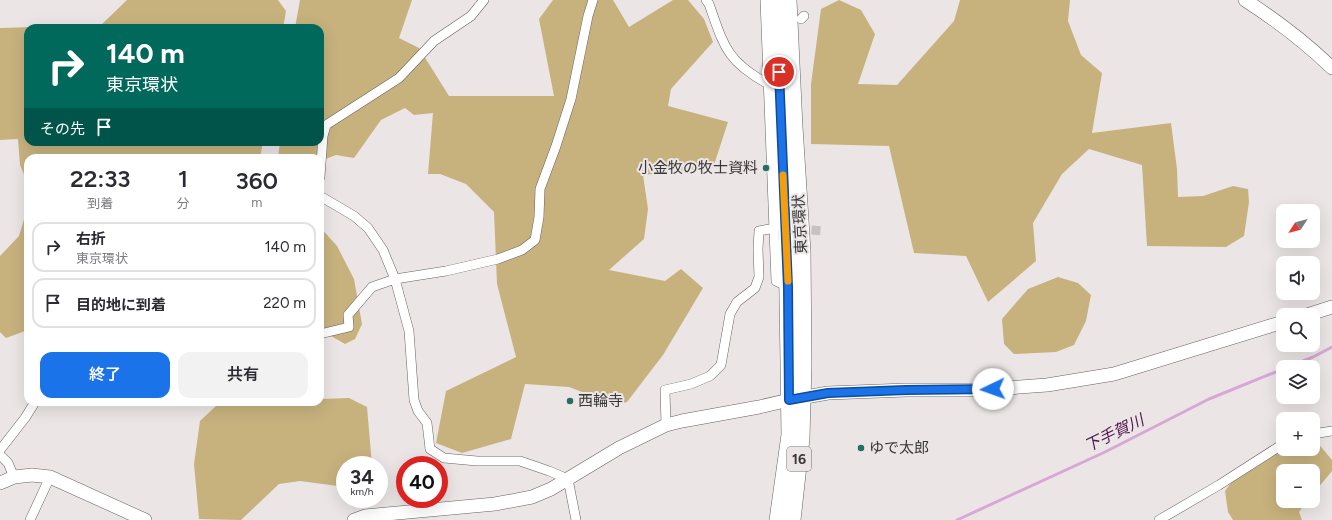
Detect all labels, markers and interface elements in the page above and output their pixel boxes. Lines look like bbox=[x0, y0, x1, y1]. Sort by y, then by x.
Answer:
text: 140 m bbox=[106, 36, 185, 70]
icon: right bbox=[40, 40, 92, 92]
pin bbox=[762, 55, 796, 89]
icon: arrive bbox=[768, 61, 790, 83]
text: 東京環状 bbox=[106, 74, 178, 96]
icon: arrive bbox=[93, 116, 115, 138]
text: その先 bbox=[40, 120, 85, 138]
place label: 小金牧の牧士資料 bbox=[638, 159, 758, 177]
marker: 小金牧の牧士資料 bbox=[761, 163, 771, 173]
text: 22:33 bbox=[70, 164, 131, 193]
text: 1 bbox=[178, 164, 188, 193]
text: 360 bbox=[236, 166, 278, 195]
street label: 東京環状 bbox=[789, 194, 811, 254]
text: m bbox=[251, 195, 262, 210]
text: 到着 bbox=[87, 196, 113, 211]
text: 分 bbox=[177, 196, 190, 211]
north arrow bbox=[1276, 204, 1320, 248]
map controls bbox=[1276, 204, 1320, 508]
text: 右折 bbox=[76, 230, 106, 248]
icon: right bbox=[42, 236, 64, 258]
text: 140 m bbox=[264, 238, 306, 256]
text: 東京環状 bbox=[76, 251, 128, 266]
button: sound bbox=[1276, 256, 1320, 300]
icon: arrive bbox=[42, 292, 64, 314]
text: 220 m bbox=[263, 294, 306, 312]
text: 目的地に到着 bbox=[76, 296, 166, 314]
button: search bbox=[1276, 308, 1320, 352]
button: 終了 bbox=[40, 352, 170, 398]
button: 共有 bbox=[178, 352, 308, 398]
button: layers bbox=[1276, 360, 1320, 404]
position arrow bbox=[972, 368, 1014, 410]
place label: 西輪寺 bbox=[578, 392, 623, 410]
marker: 西輪寺 bbox=[565, 396, 575, 406]
water label: 下手賀川 bbox=[1081, 410, 1149, 456]
button: + bbox=[1276, 412, 1320, 456]
place label: ゆで太郎 bbox=[869, 439, 929, 457]
marker: ゆで太郎 bbox=[856, 443, 866, 453]
road number: 16 bbox=[787, 447, 811, 471]
speed limit sign: 40 bbox=[396, 456, 448, 508]
button: − bbox=[1276, 464, 1320, 508]
text: 34 bbox=[350, 465, 374, 489]
text: km/h bbox=[351, 485, 373, 498]

